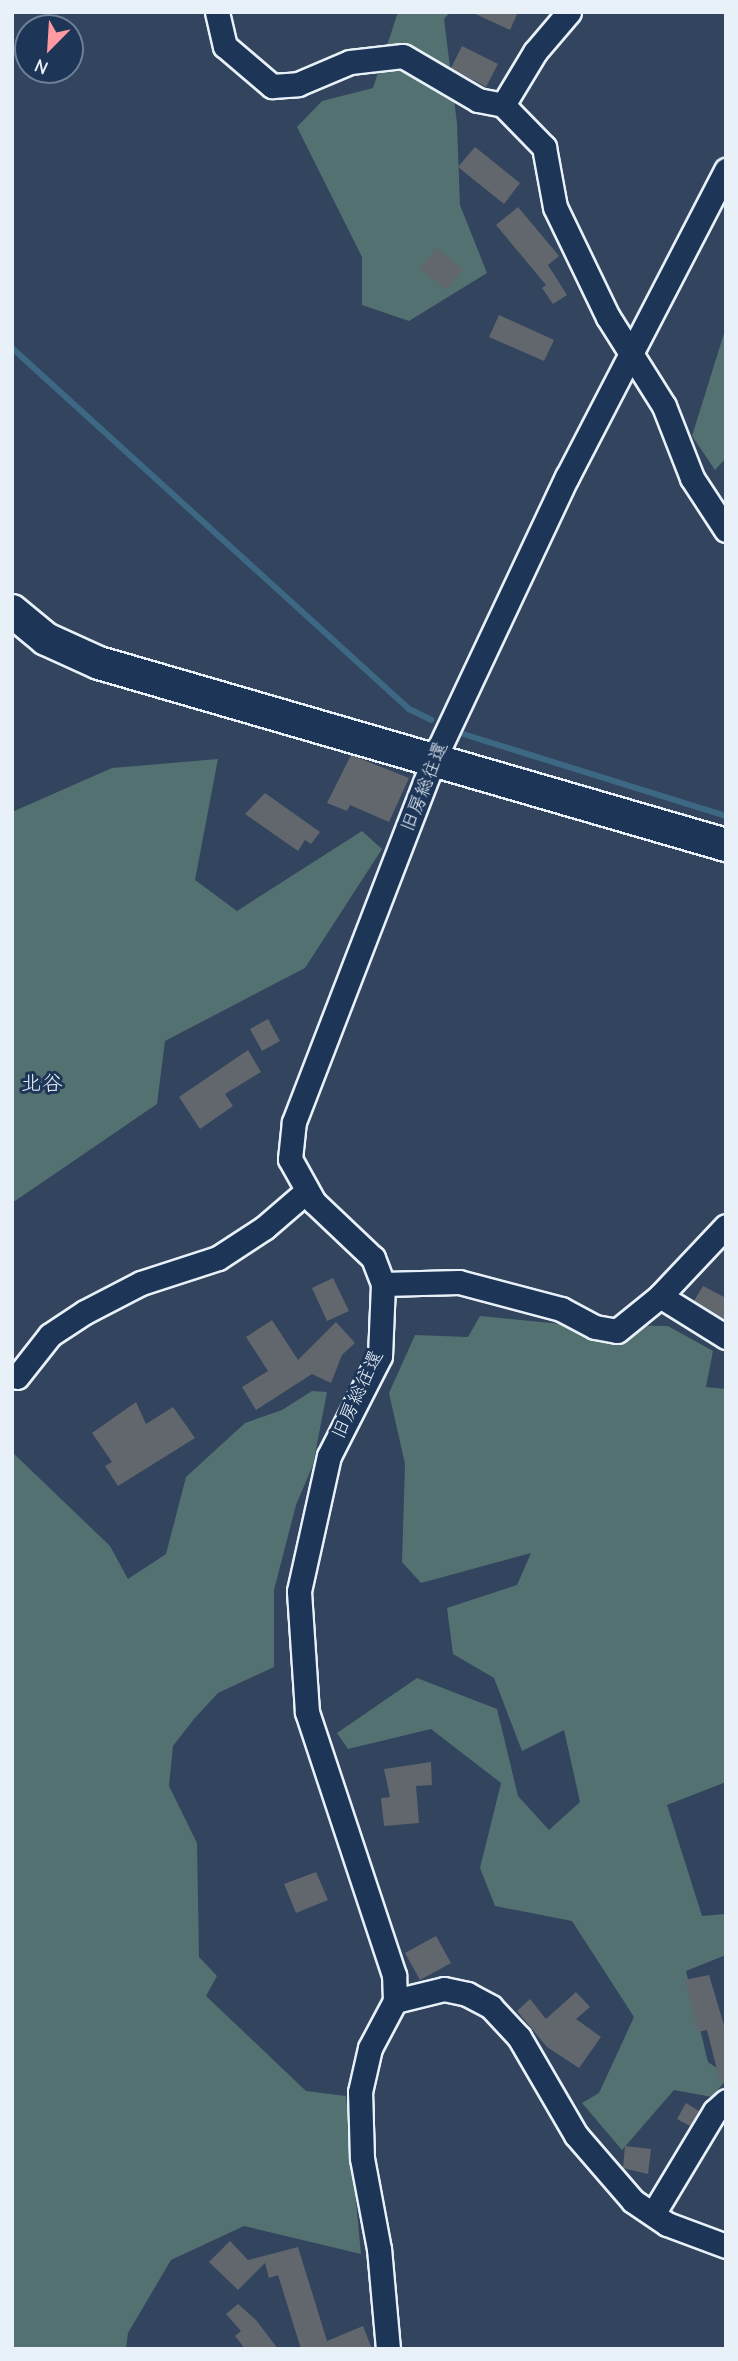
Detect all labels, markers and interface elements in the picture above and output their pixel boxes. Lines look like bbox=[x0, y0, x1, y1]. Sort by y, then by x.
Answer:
north arrow bbox=[14, 14, 84, 84]
text: N bbox=[31, 54, 51, 79]
street label: 旧房総往還 bbox=[397, 739, 453, 835]
district label: 北谷 bbox=[21, 1070, 63, 1096]
street label: 旧房総往還 bbox=[328, 1347, 388, 1443]

